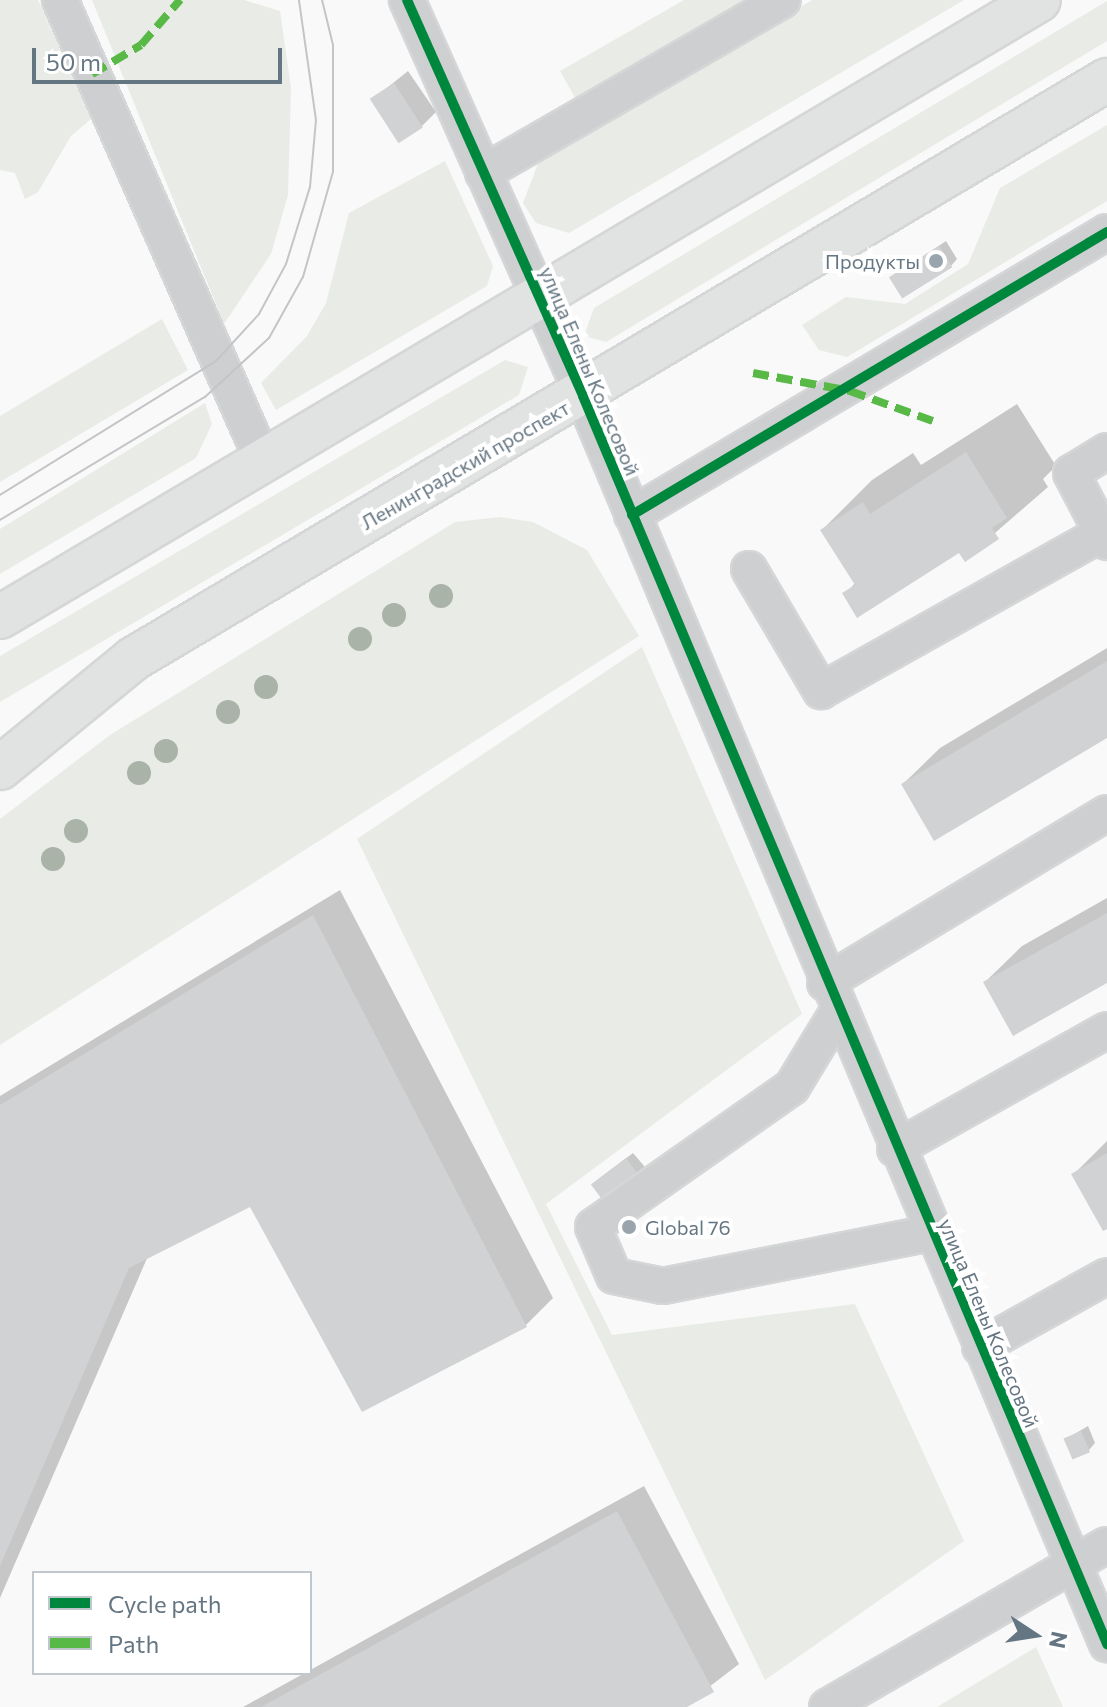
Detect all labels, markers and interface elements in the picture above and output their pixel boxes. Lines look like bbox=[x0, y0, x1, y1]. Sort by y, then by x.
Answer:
scale bar bbox=[36, 32, 286, 82]
text: 50 m bbox=[46, 47, 101, 76]
place label: Продукты bbox=[825, 249, 920, 273]
marker: Продукты bbox=[927, 252, 945, 270]
street label: улица Елены Колесовой bbox=[535, 263, 645, 479]
street label: Ленинградский проспект bbox=[357, 395, 573, 535]
place label: Global 76 bbox=[645, 1215, 731, 1239]
street label: улица Елены Колесовой bbox=[934, 1215, 1044, 1431]
marker: Global 76 bbox=[620, 1218, 638, 1236]
legend bbox=[32, 1571, 312, 1675]
text: Cycle path bbox=[108, 1589, 222, 1618]
north arrow bbox=[995, 1595, 1075, 1675]
text: Path bbox=[108, 1629, 159, 1658]
text: N bbox=[1044, 1629, 1074, 1651]

